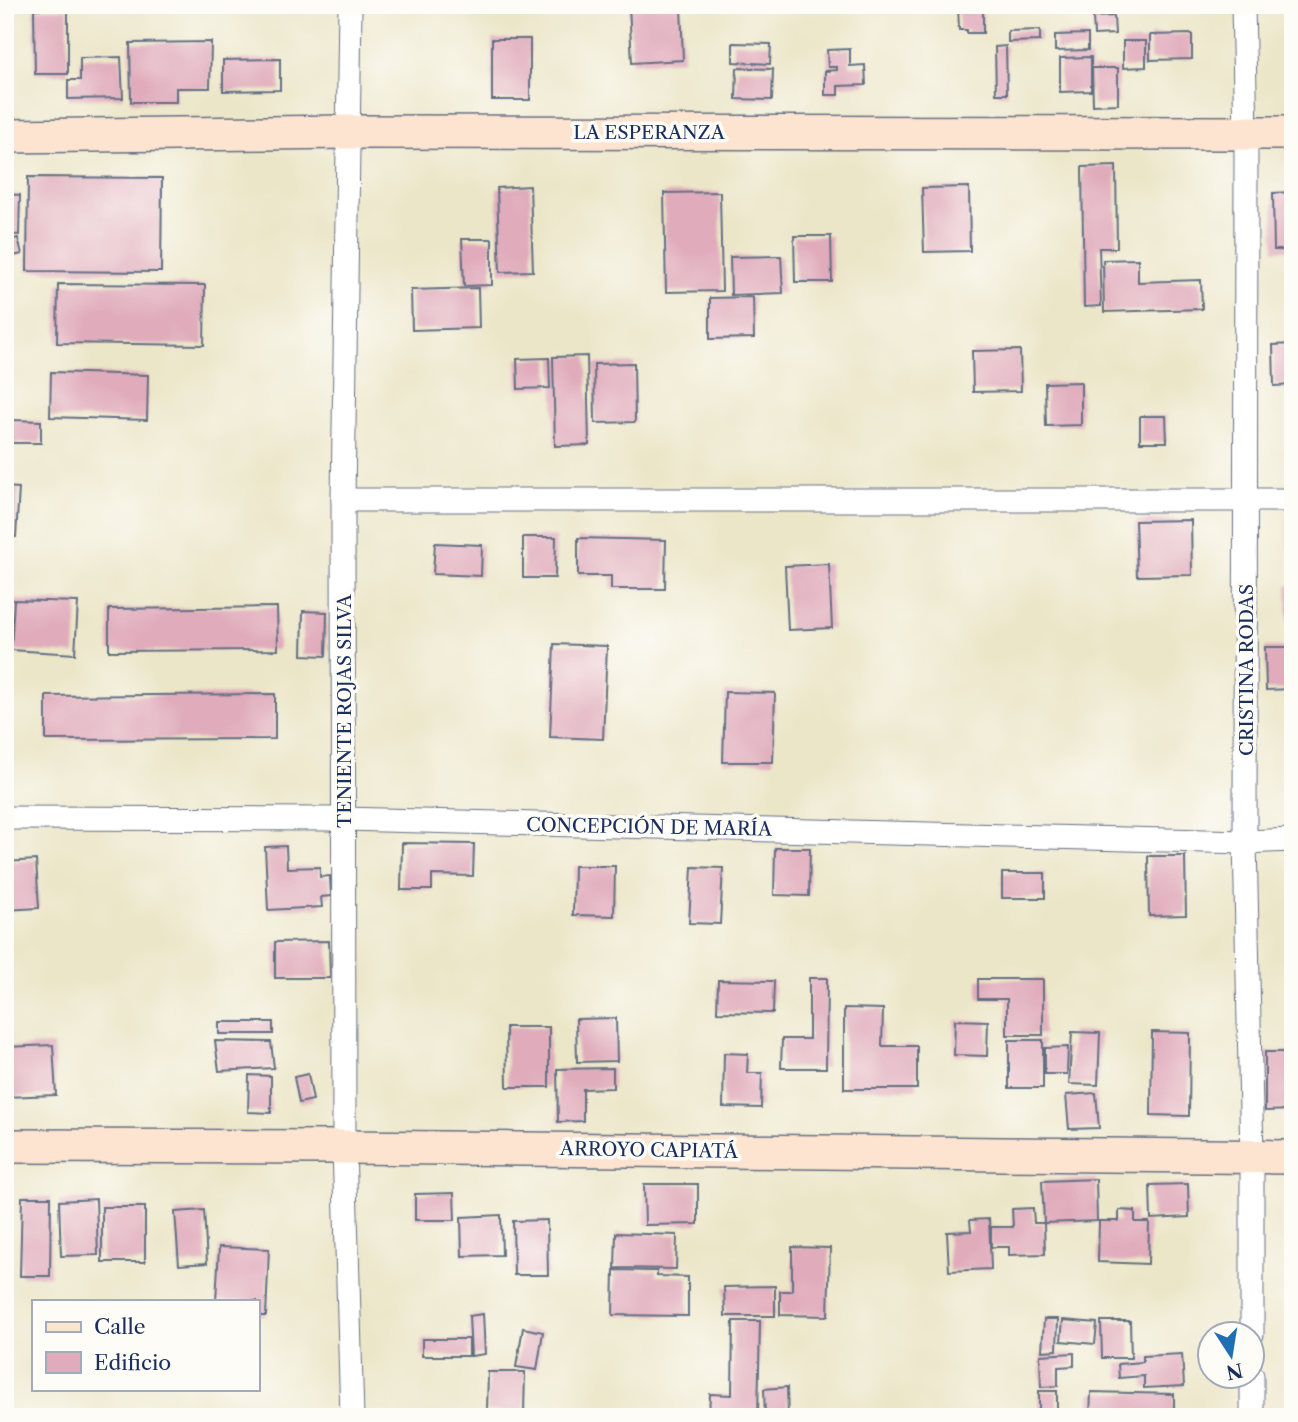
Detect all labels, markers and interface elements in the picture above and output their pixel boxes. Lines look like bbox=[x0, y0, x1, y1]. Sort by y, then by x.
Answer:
street label: LA ESPERANZA bbox=[573, 121, 726, 144]
street label: CRISTINA RODAS bbox=[1235, 584, 1258, 756]
street label: TENIENTE ROJAS SILVA bbox=[333, 593, 356, 828]
street label: CONCEPCIÓN DE MARÍA bbox=[526, 813, 773, 841]
street label: ARROYO CAPIATÁ bbox=[559, 1137, 739, 1163]
legend bbox=[32, 1300, 259, 1390]
text: Calle bbox=[94, 1314, 146, 1339]
north arrow bbox=[1196, 1320, 1266, 1390]
text: Edificio bbox=[94, 1350, 171, 1375]
text: N bbox=[1224, 1358, 1245, 1384]

